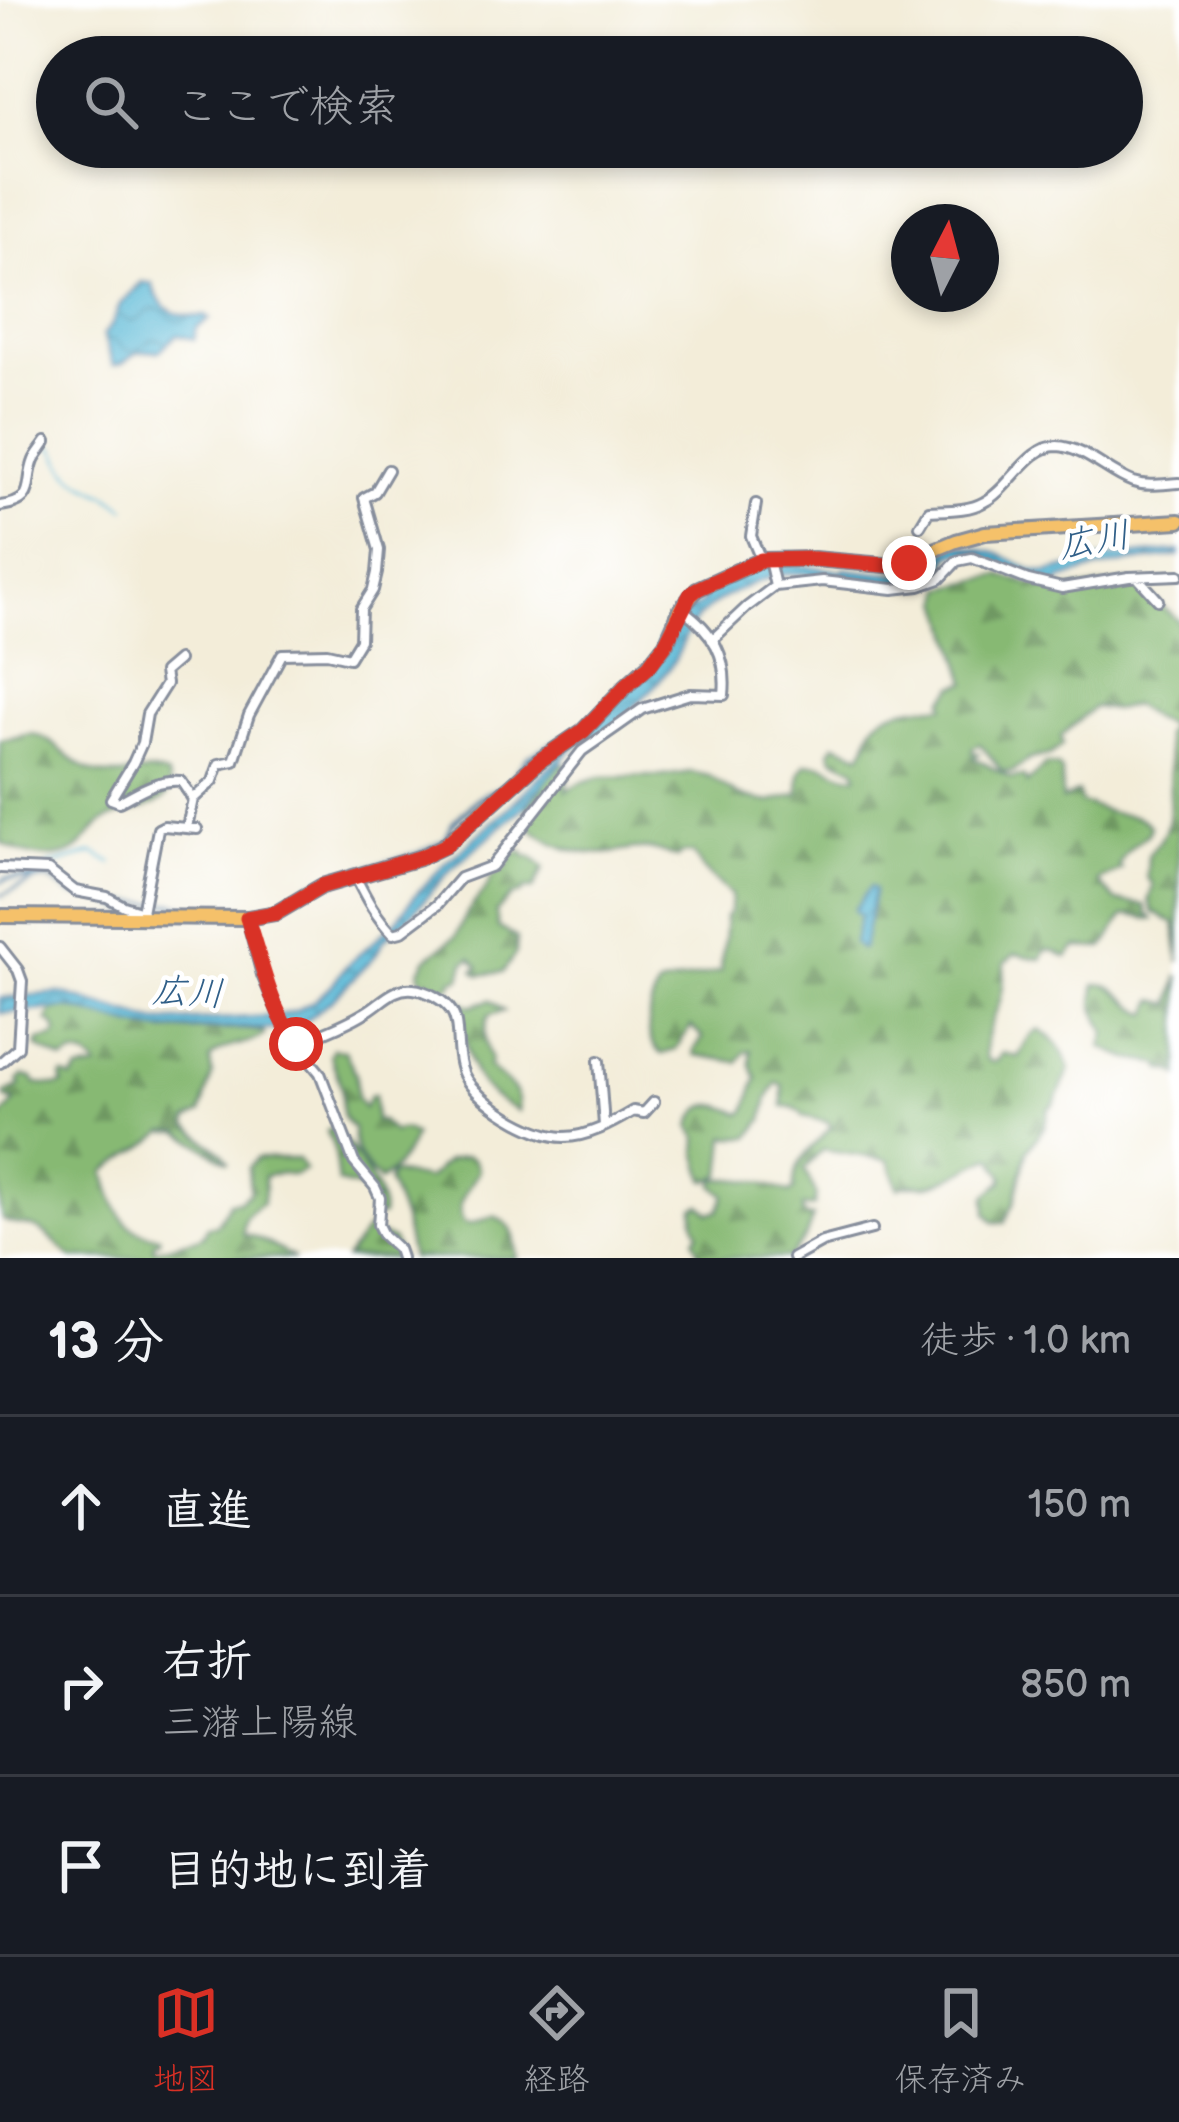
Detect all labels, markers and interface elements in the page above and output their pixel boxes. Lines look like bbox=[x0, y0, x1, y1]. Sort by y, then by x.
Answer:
search box bbox=[36, 36, 1143, 168]
icon: search bbox=[78, 69, 144, 135]
text: ここで検索 bbox=[174, 80, 399, 135]
north arrow bbox=[891, 204, 999, 312]
water label: 広川 bbox=[1055, 514, 1134, 569]
route end bbox=[882, 536, 936, 590]
water label: 広川 bbox=[151, 970, 225, 1017]
route start bbox=[269, 1017, 323, 1071]
text: 13 分 bbox=[48, 1312, 164, 1373]
text: 徒歩 · 1.0 km bbox=[920, 1318, 1131, 1365]
icon: ahead bbox=[48, 1473, 114, 1539]
text: 150 m bbox=[1028, 1482, 1131, 1529]
text: 直進 bbox=[162, 1484, 252, 1539]
text: 右折 bbox=[162, 1635, 252, 1690]
icon: right bbox=[48, 1653, 114, 1719]
text: 850 m bbox=[1020, 1662, 1131, 1709]
text: 三潴上陽線 bbox=[162, 1700, 357, 1747]
icon: arrive bbox=[48, 1833, 114, 1899]
text: 目的地に到着 bbox=[162, 1844, 432, 1899]
tab: 地図 bbox=[153, 1980, 219, 2100]
tab: 経路 bbox=[524, 1980, 590, 2100]
tab: 保存済み bbox=[895, 1980, 1027, 2100]

